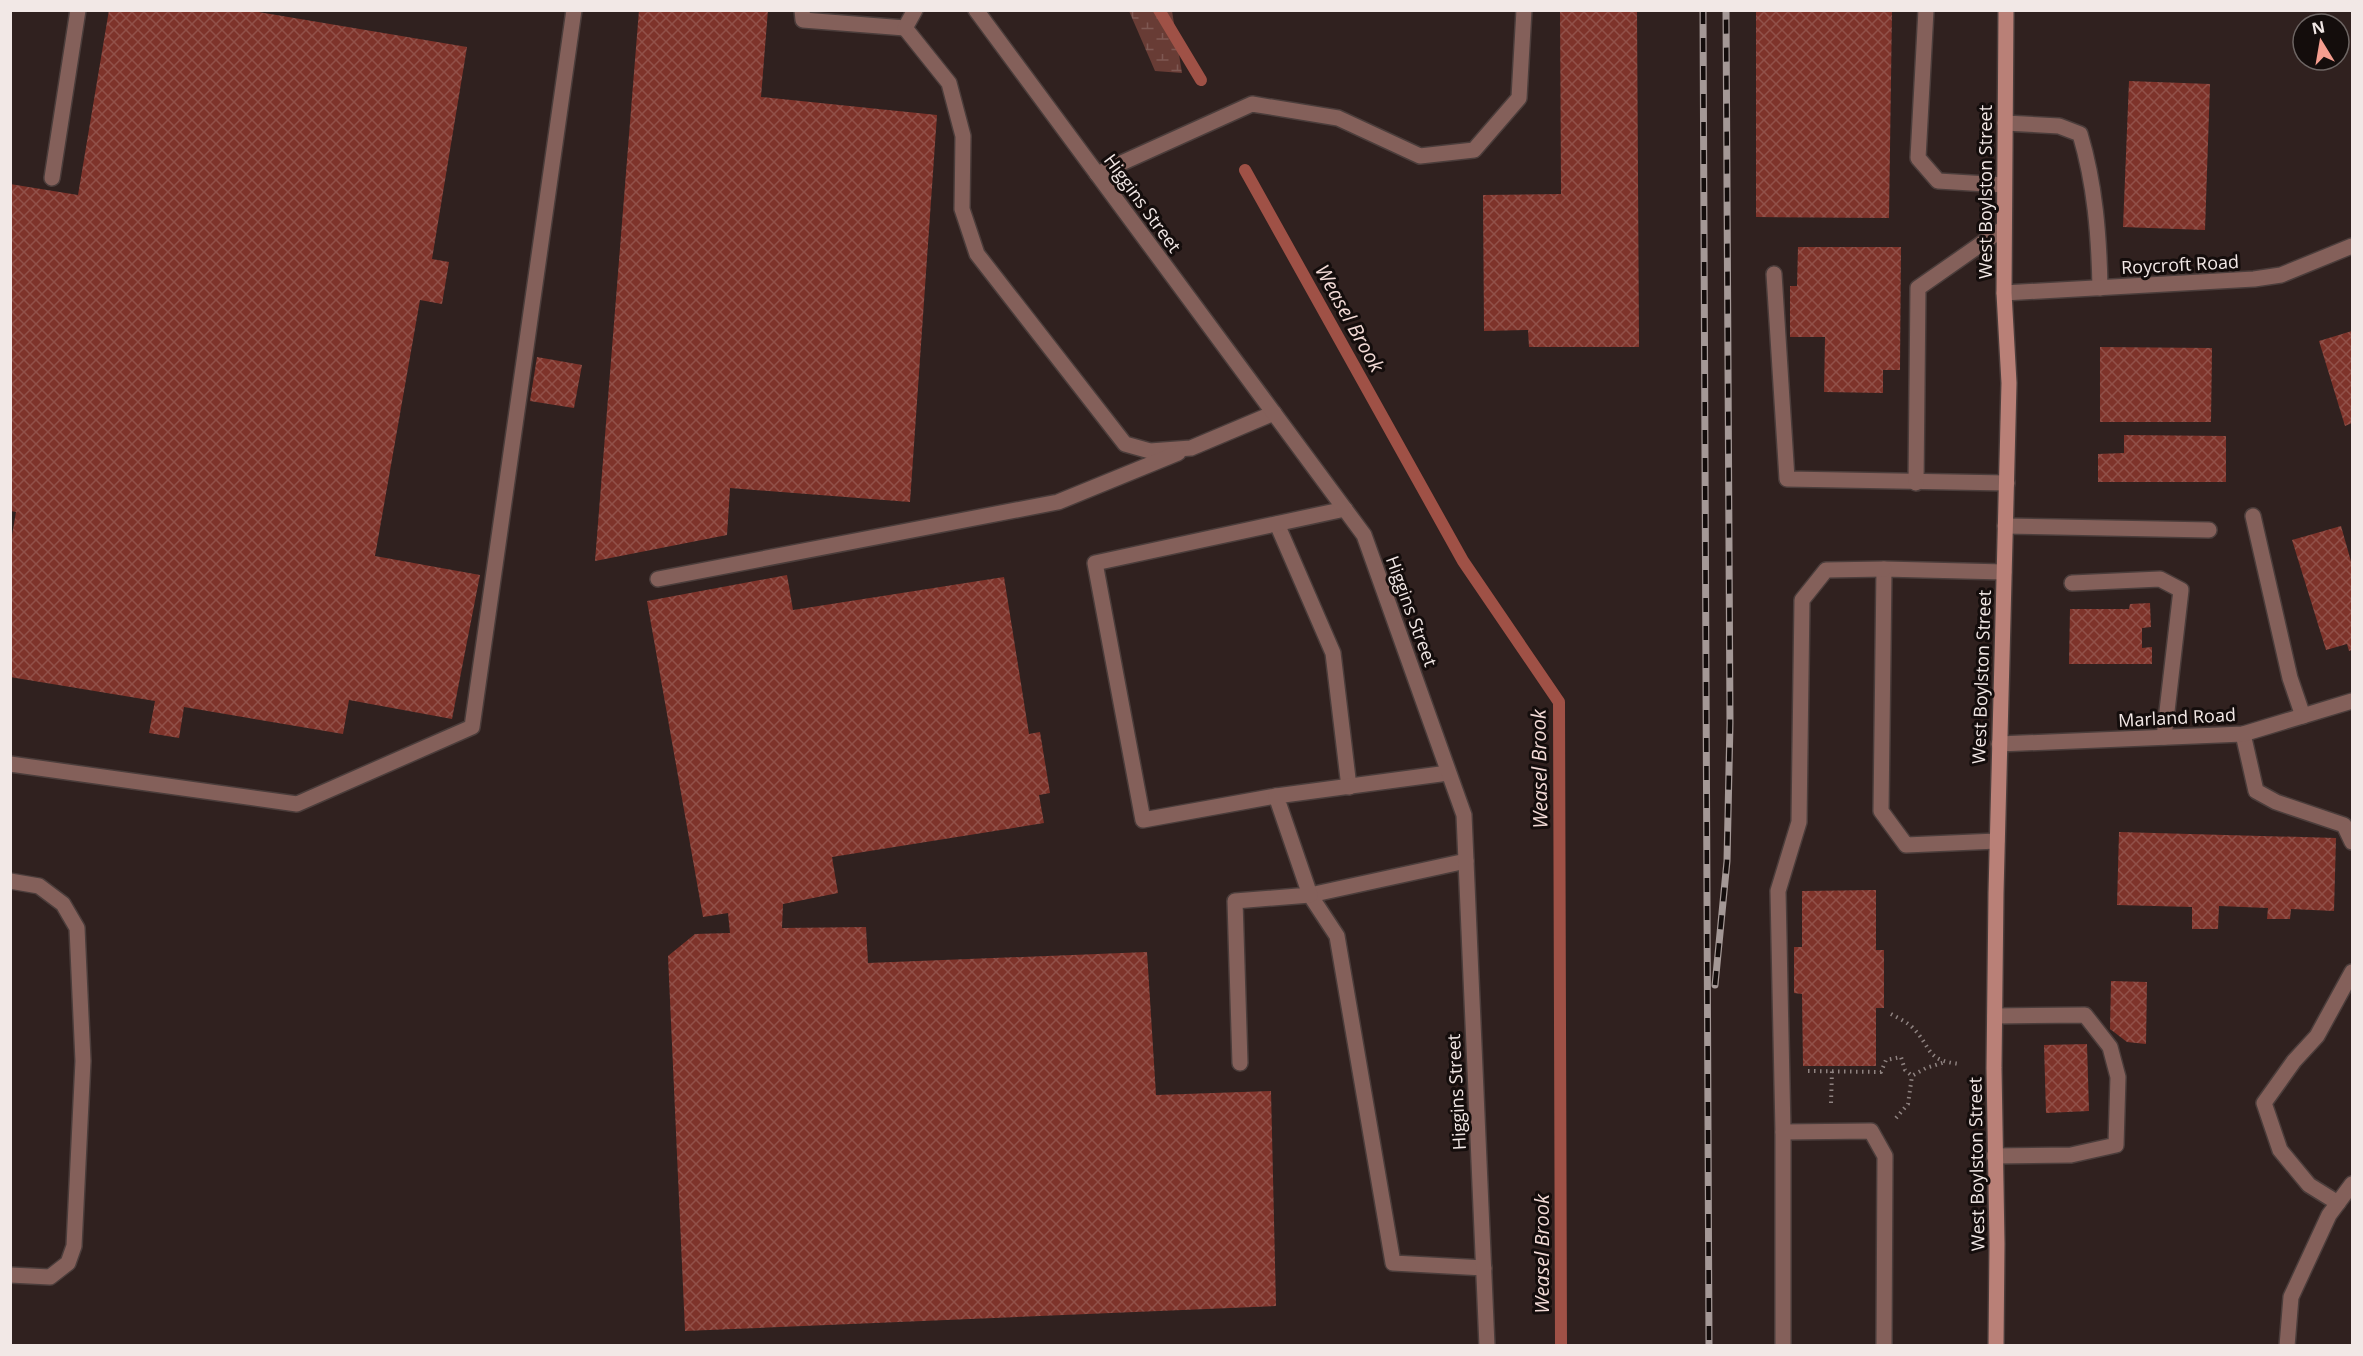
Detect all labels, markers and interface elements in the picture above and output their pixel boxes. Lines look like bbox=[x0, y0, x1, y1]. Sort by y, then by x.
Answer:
north arrow bbox=[2291, 12, 2351, 72]
text: N bbox=[2310, 15, 2327, 39]
street label: West Boylston Street bbox=[1973, 105, 1997, 279]
street label: Higgins Street bbox=[1099, 149, 1187, 257]
street label: Roycroft Road bbox=[2121, 249, 2239, 279]
water label: Weasel Brook bbox=[1309, 259, 1391, 378]
street label: Higgins Street bbox=[1381, 552, 1443, 670]
street label: West Boylston Street bbox=[1966, 590, 1996, 764]
street label: Marland Road bbox=[2118, 702, 2236, 732]
water label: Weasel Brook bbox=[1524, 708, 1554, 829]
street label: Higgins Street bbox=[1441, 1033, 1471, 1151]
street label: West Boylston Street bbox=[1962, 1077, 1990, 1251]
water label: Weasel Brook bbox=[1528, 1193, 1555, 1314]

